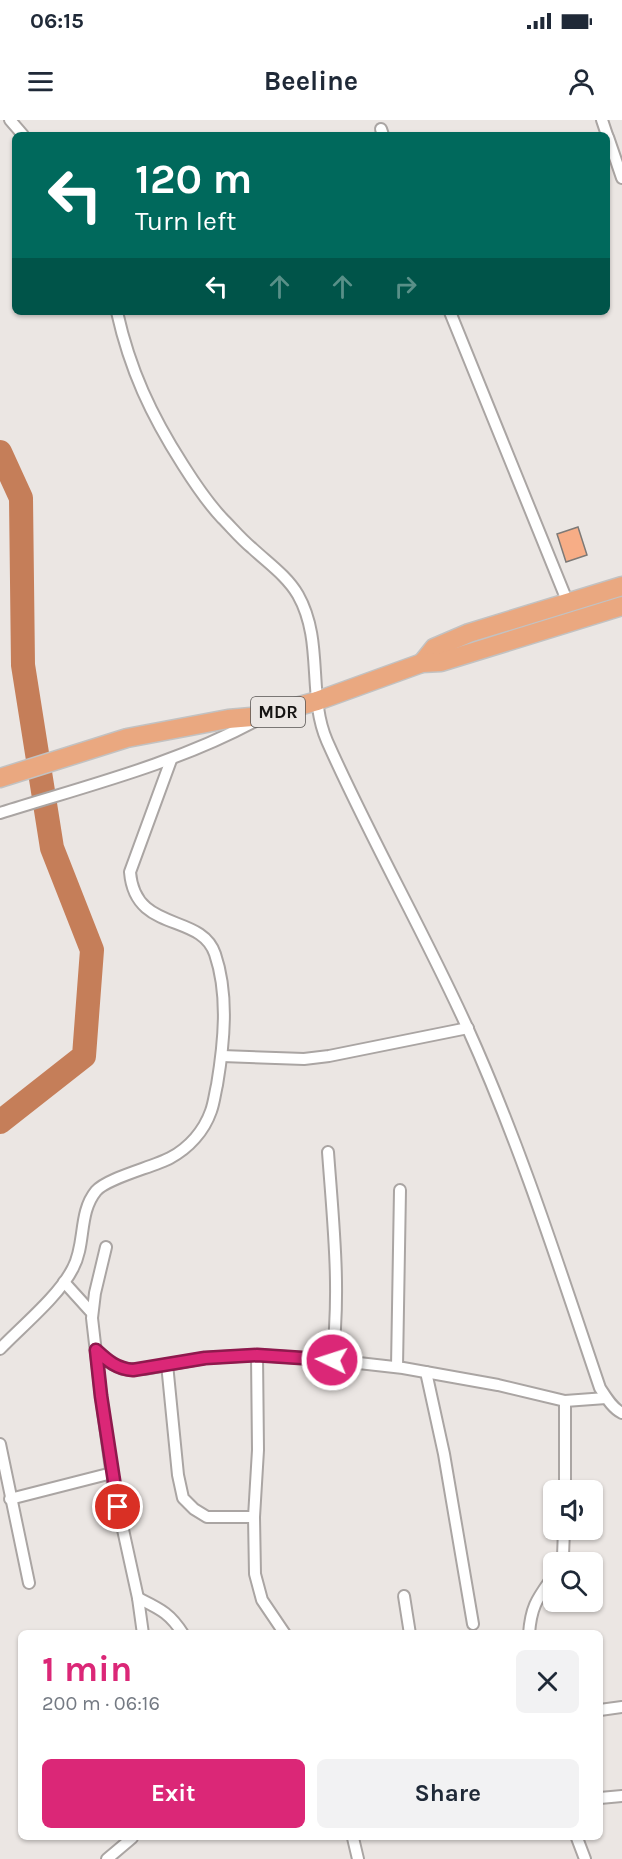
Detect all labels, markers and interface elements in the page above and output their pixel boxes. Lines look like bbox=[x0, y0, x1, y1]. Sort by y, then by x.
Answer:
text: 06:15 bbox=[30, 8, 84, 34]
icon: menu bbox=[24, 65, 57, 98]
text: Beeline bbox=[264, 65, 358, 97]
icon: person bbox=[565, 65, 598, 98]
text: 120 m bbox=[135, 154, 252, 204]
icon: left bbox=[36, 156, 114, 234]
text: Turn left bbox=[135, 205, 236, 237]
icon: left bbox=[200, 270, 233, 303]
icon: ahead bbox=[263, 270, 296, 303]
icon: ahead bbox=[326, 270, 359, 303]
icon: right bbox=[389, 270, 422, 303]
road number: MDR bbox=[251, 697, 305, 727]
position arrow bbox=[300, 1328, 364, 1392]
map controls bbox=[543, 1480, 603, 1612]
button: sound bbox=[543, 1480, 603, 1540]
pin bbox=[92, 1481, 143, 1532]
icon: arrive bbox=[101, 1490, 134, 1523]
button: search bbox=[543, 1552, 603, 1612]
text: 1 min bbox=[42, 1648, 132, 1690]
button: close bbox=[516, 1650, 579, 1713]
text: 200 m · 06:16 bbox=[42, 1692, 160, 1715]
button: Exit bbox=[42, 1759, 305, 1828]
button: Share bbox=[317, 1759, 579, 1828]

